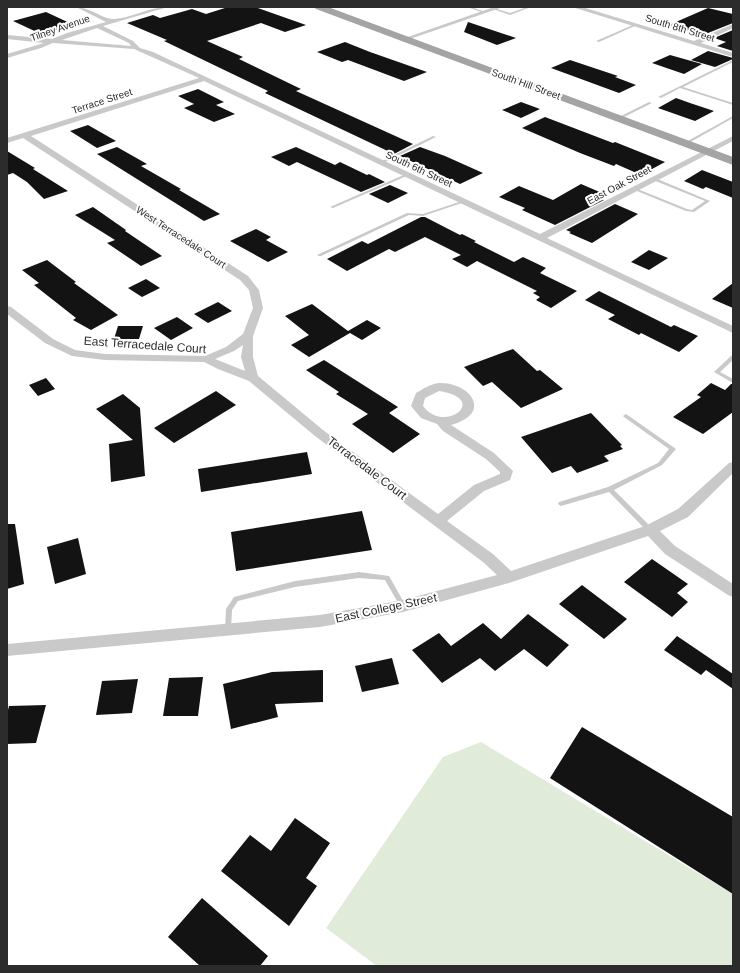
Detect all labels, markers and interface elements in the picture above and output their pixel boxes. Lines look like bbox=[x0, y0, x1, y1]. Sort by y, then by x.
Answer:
street label: South 8th Street bbox=[644, 12, 716, 44]
street label: Tilney Avenue bbox=[29, 13, 92, 43]
street label: South Hill Street bbox=[490, 66, 562, 102]
street label: Terrace Street bbox=[70, 86, 134, 116]
street label: South 6th Street bbox=[384, 149, 454, 189]
street label: East Oak Street bbox=[585, 163, 653, 206]
street label: West Terracedale Court bbox=[134, 204, 228, 270]
street label: East Terracedale Court bbox=[83, 334, 207, 356]
street label: Terracedale Court bbox=[325, 434, 410, 503]
street label: East College Street bbox=[334, 590, 439, 626]

